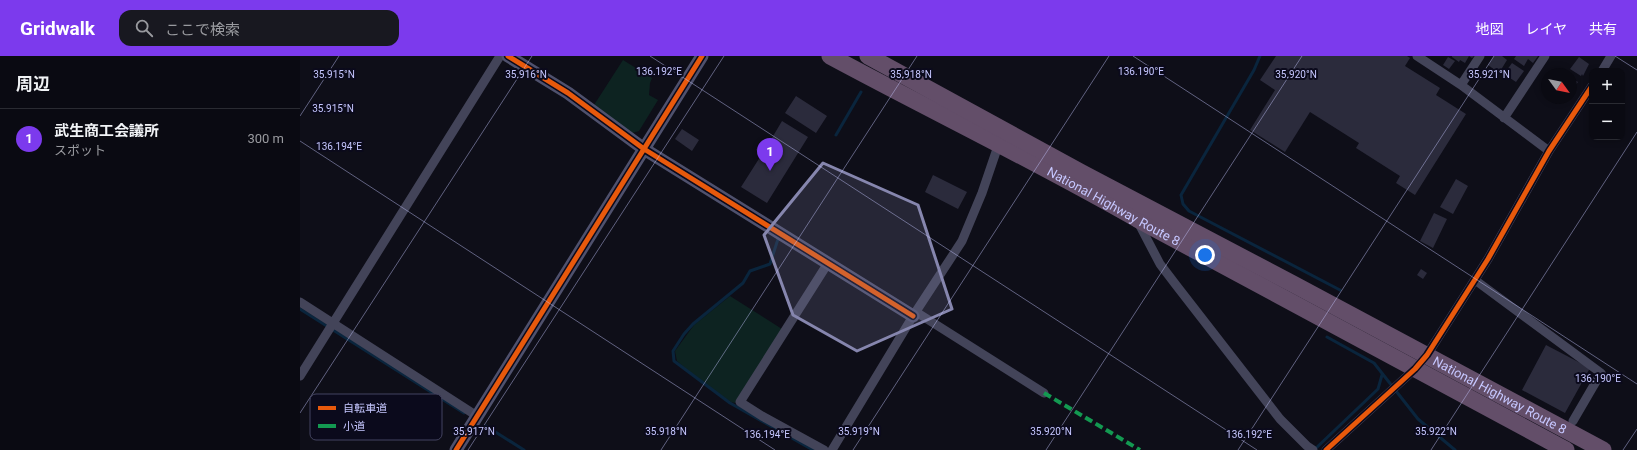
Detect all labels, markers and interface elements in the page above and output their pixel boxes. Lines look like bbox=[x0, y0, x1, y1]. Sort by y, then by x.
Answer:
search box bbox=[119, 10, 399, 46]
text: Gridwalk bbox=[20, 17, 95, 40]
icon: search bbox=[133, 17, 155, 39]
text: ここで検索 bbox=[165, 21, 240, 39]
text: 地図 bbox=[1475, 21, 1503, 37]
text: レイヤ bbox=[1525, 21, 1567, 37]
text: 共有 bbox=[1589, 21, 1617, 37]
text: 136.192°E bbox=[636, 66, 682, 77]
text: 136.190°E bbox=[1118, 66, 1164, 77]
north arrow bbox=[1541, 68, 1577, 104]
map controls bbox=[1589, 68, 1625, 140]
button: + bbox=[1589, 68, 1625, 104]
text: 35.915°N bbox=[313, 69, 355, 80]
text: 35.916°N bbox=[505, 69, 547, 80]
text: 35.918°N bbox=[890, 69, 932, 80]
text: 35.920°N bbox=[1275, 69, 1317, 80]
text: 35.921°N bbox=[1468, 69, 1510, 80]
text: 周辺 bbox=[16, 74, 50, 94]
text: 35.915°N bbox=[312, 103, 354, 114]
button: − bbox=[1589, 104, 1625, 140]
text: 武生商工会議所 bbox=[54, 122, 159, 140]
text: 1 bbox=[25, 131, 33, 146]
text: 300 m bbox=[247, 131, 284, 146]
pin: 1 bbox=[757, 138, 783, 171]
text: 136.194°E bbox=[316, 141, 362, 152]
text: スポット bbox=[54, 143, 106, 158]
street label: National Highway Route 8 bbox=[1045, 164, 1183, 249]
your location bbox=[1195, 245, 1215, 265]
street label: National Highway Route 8 bbox=[1430, 353, 1569, 437]
text: 136.190°E bbox=[1575, 373, 1621, 384]
legend bbox=[310, 394, 442, 440]
text: 自転車道 bbox=[343, 402, 387, 415]
text: 小道 bbox=[343, 420, 365, 433]
text: 35.917°N bbox=[453, 426, 495, 437]
text: 35.918°N bbox=[645, 426, 687, 437]
text: 35.919°N bbox=[838, 426, 880, 437]
text: 35.920°N bbox=[1030, 426, 1072, 437]
text: 35.922°N bbox=[1415, 426, 1457, 437]
text: 136.194°E bbox=[744, 429, 790, 440]
text: 136.192°E bbox=[1226, 429, 1272, 440]

